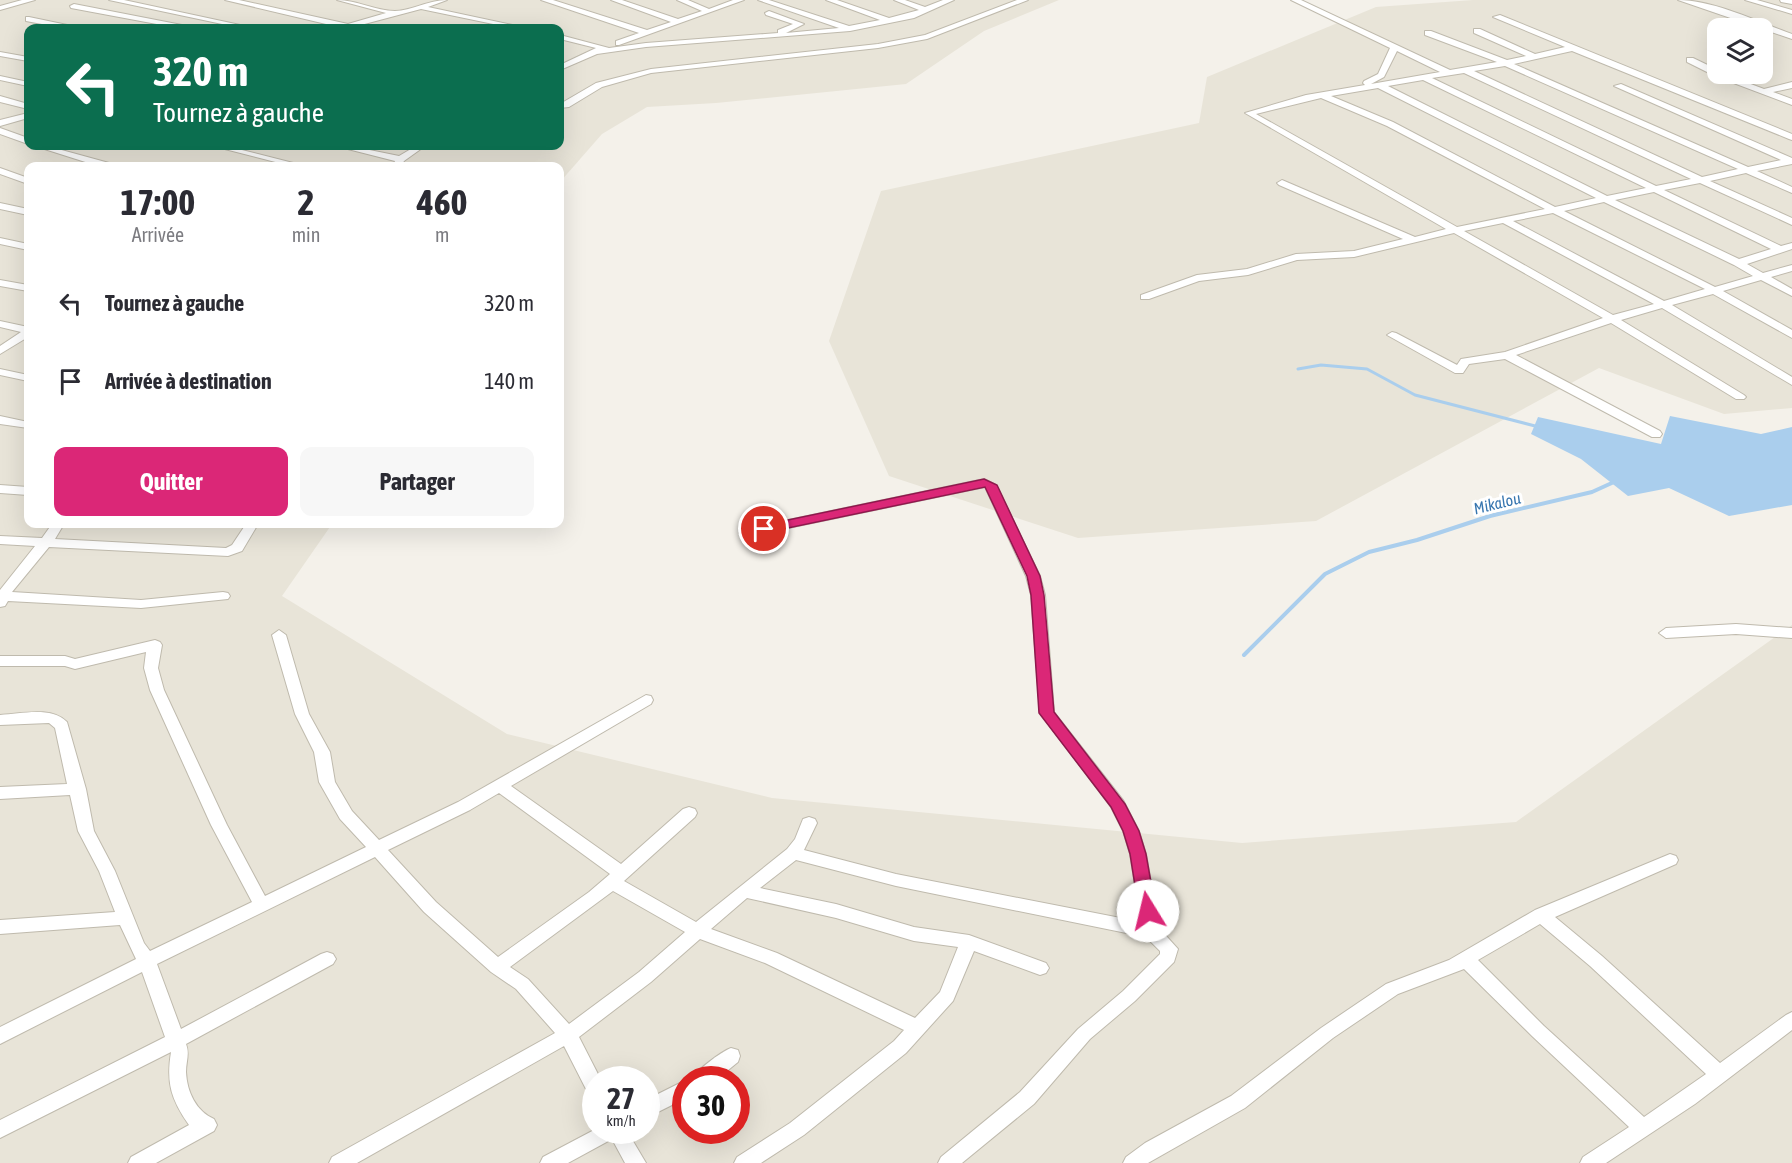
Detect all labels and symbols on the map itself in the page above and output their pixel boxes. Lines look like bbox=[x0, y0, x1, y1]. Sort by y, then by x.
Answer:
water label: Mikalou bbox=[1472, 488, 1523, 518]
pin bbox=[738, 503, 789, 554]
position arrow bbox=[1116, 879, 1180, 943]
speed limit sign: 30 bbox=[672, 1066, 750, 1144]

